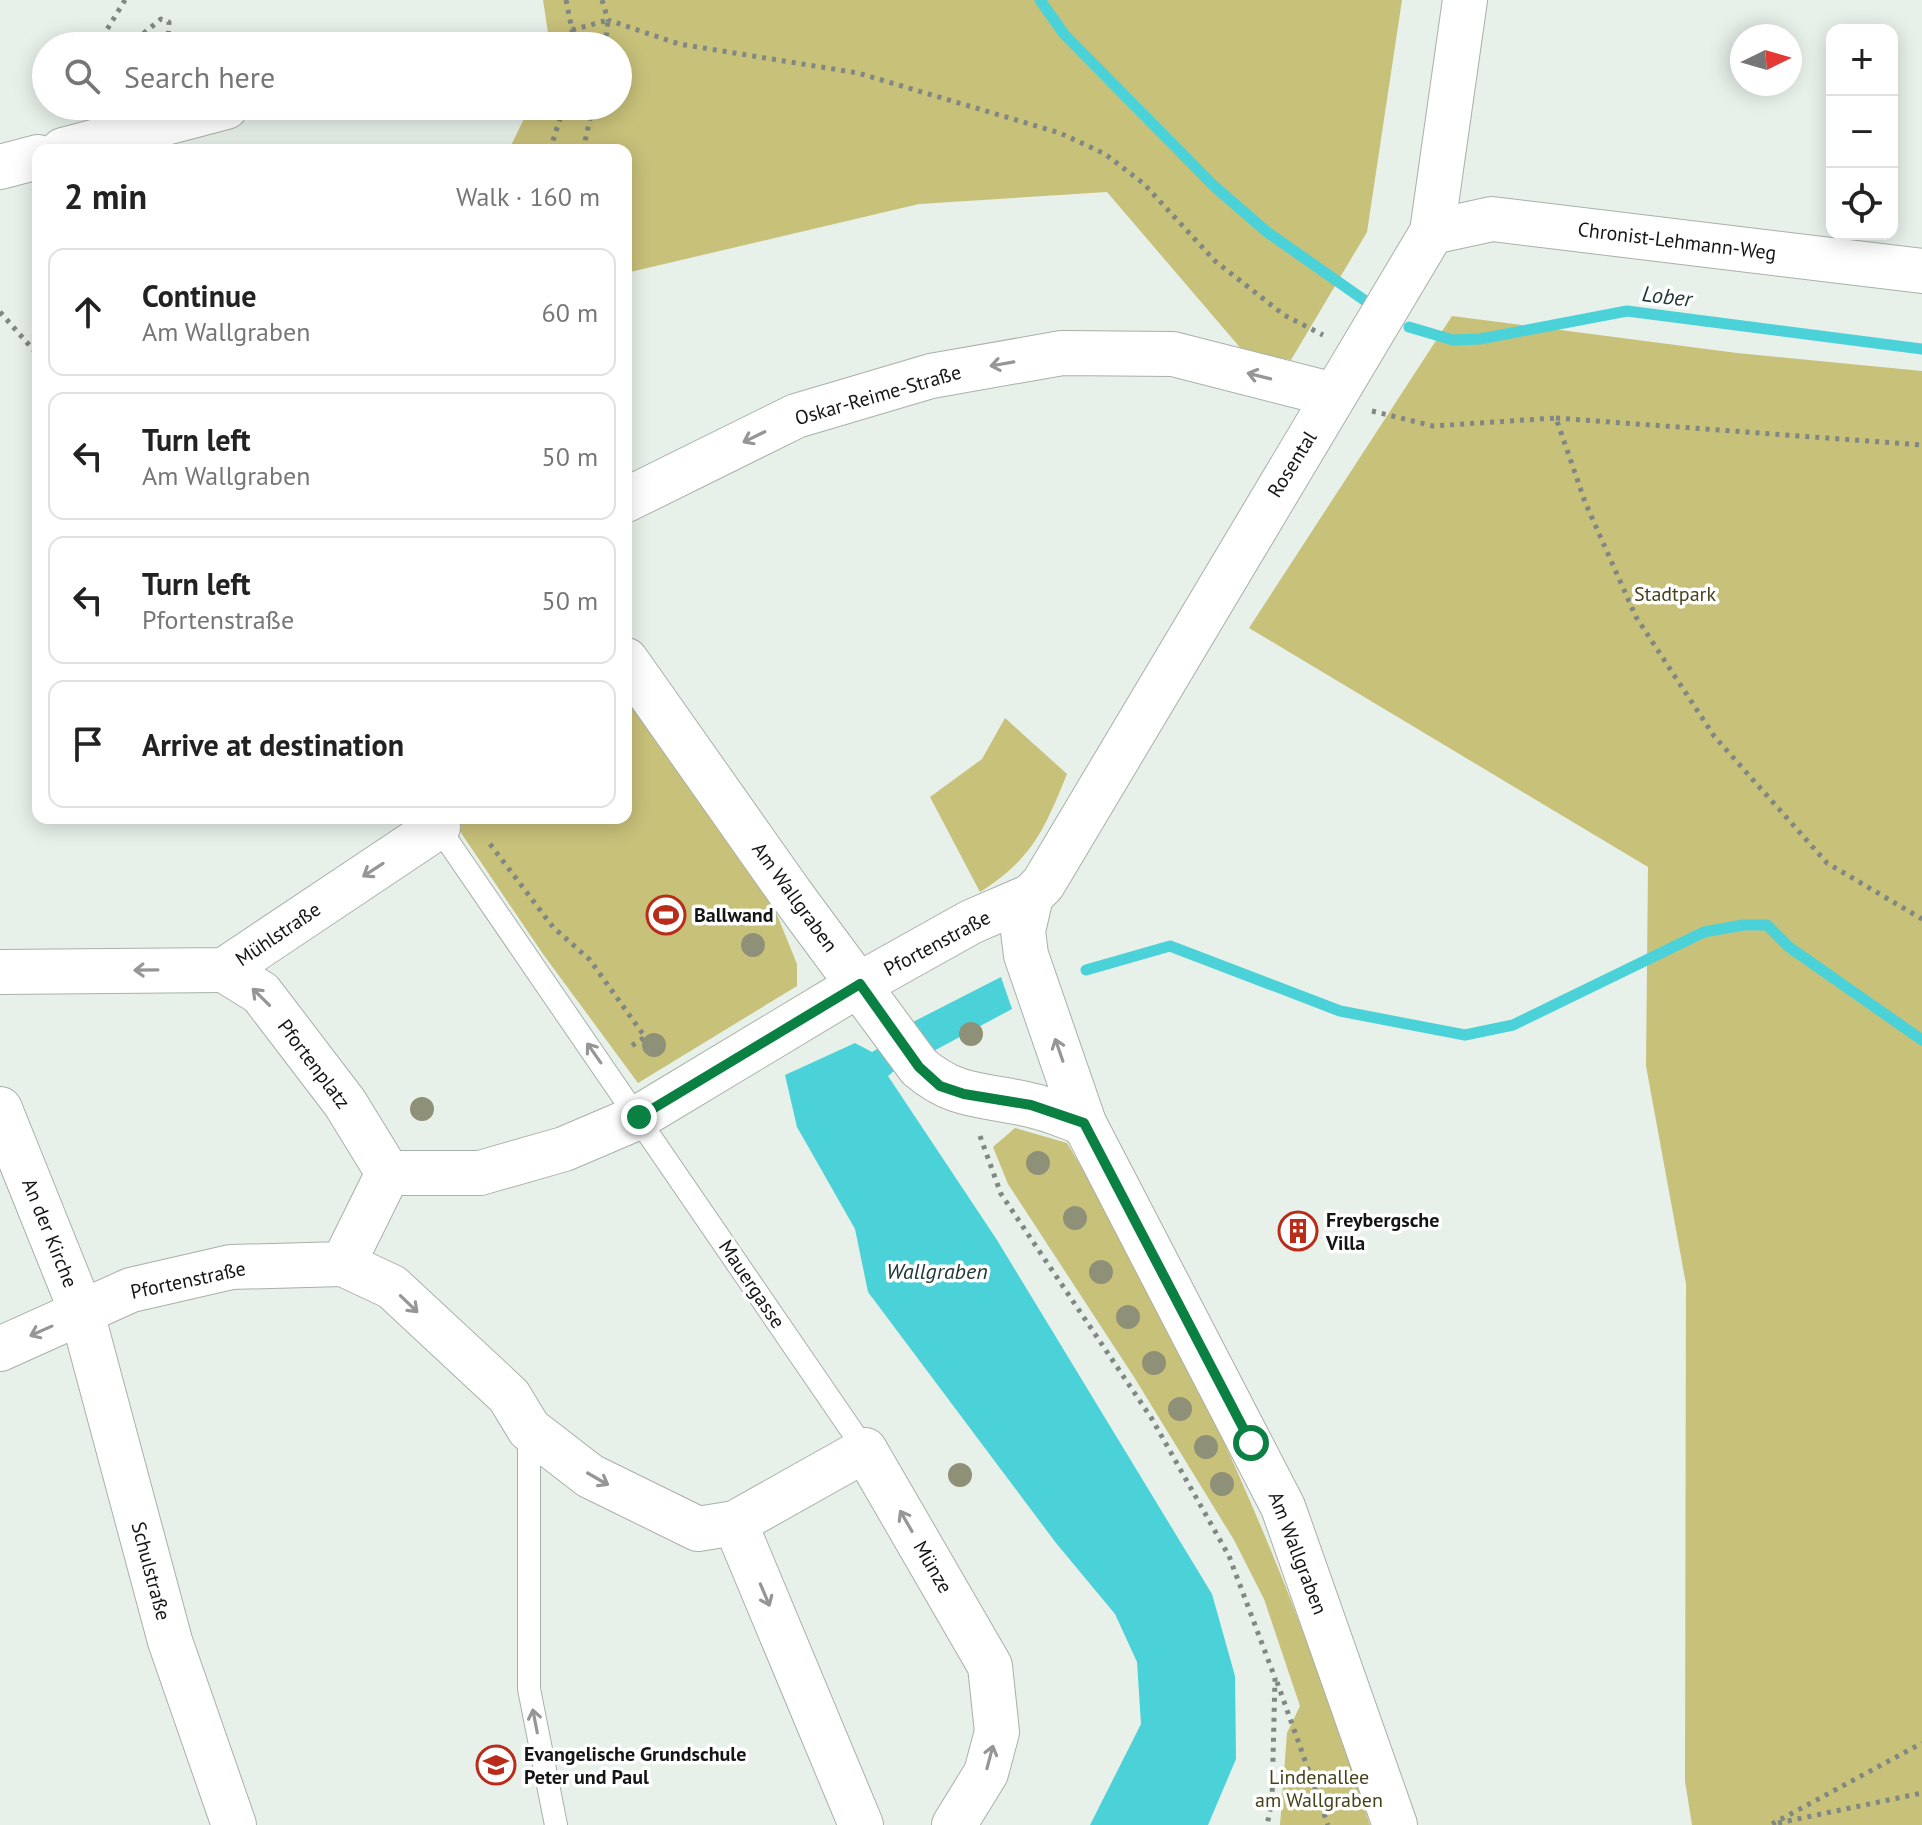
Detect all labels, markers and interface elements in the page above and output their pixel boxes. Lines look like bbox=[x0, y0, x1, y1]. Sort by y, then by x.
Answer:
north arrow bbox=[1730, 24, 1802, 96]
map controls bbox=[1826, 24, 1898, 240]
button: + bbox=[1826, 24, 1898, 96]
search box bbox=[32, 32, 632, 120]
icon: search bbox=[60, 54, 104, 98]
text: Search here bbox=[124, 57, 275, 96]
button: − bbox=[1826, 96, 1898, 168]
button: locate bbox=[1826, 168, 1898, 240]
text: 2 min bbox=[64, 174, 147, 218]
text: Walk · 160 m bbox=[456, 180, 600, 213]
street label: Chronist-Lehmann-Weg bbox=[1576, 216, 1778, 266]
text: Continue bbox=[142, 276, 256, 315]
water label: Lober bbox=[1641, 279, 1695, 313]
icon: ahead bbox=[66, 290, 110, 334]
text: 60 m bbox=[542, 296, 598, 329]
text: Am Wallgraben bbox=[142, 315, 310, 348]
one-way arrow bbox=[990, 357, 1016, 372]
street label: Oskar-Reime-Straße bbox=[792, 359, 964, 431]
one-way arrow bbox=[1246, 368, 1272, 383]
text: Turn left bbox=[142, 420, 250, 459]
street label: Rosental bbox=[1261, 426, 1323, 502]
one-way arrow bbox=[742, 430, 766, 445]
icon: left bbox=[66, 434, 110, 478]
text: 50 m bbox=[542, 440, 598, 473]
text: Am Wallgraben bbox=[142, 459, 310, 492]
text: Turn left bbox=[142, 564, 250, 603]
icon: left bbox=[66, 578, 110, 622]
park label: Stadtpark bbox=[1634, 581, 1716, 607]
text: 50 m bbox=[542, 584, 598, 617]
text: Pfortenstraße bbox=[142, 603, 294, 636]
icon: arrive bbox=[66, 722, 110, 766]
text: Arrive at destination bbox=[142, 725, 404, 764]
street label: Am Wallgraben bbox=[746, 837, 844, 957]
one-way arrow bbox=[363, 862, 385, 879]
sports icon: Ballwand bbox=[645, 894, 687, 936]
street label: Mühlstraße bbox=[230, 896, 326, 972]
place label: Ballwand bbox=[694, 902, 774, 928]
street label: Pfortenstraße bbox=[879, 904, 995, 982]
one-way arrow bbox=[133, 962, 160, 978]
one-way arrow bbox=[252, 987, 272, 1007]
street label: Pfortenplatz bbox=[272, 1014, 356, 1114]
one-way arrow bbox=[1050, 1037, 1065, 1062]
one-way arrow bbox=[586, 1042, 602, 1064]
route end bbox=[621, 1099, 657, 1135]
street label: An der Kirche bbox=[16, 1175, 84, 1291]
place label: Freybergsche Villa bbox=[1325, 1207, 1439, 1256]
building icon: Freybergsche Villa bbox=[1277, 1210, 1319, 1252]
street label: Mauergasse bbox=[713, 1235, 791, 1333]
street label: Pfortenstraße bbox=[128, 1255, 248, 1305]
water label: Wallgraben bbox=[886, 1257, 988, 1285]
one-way arrow bbox=[399, 1294, 418, 1313]
one-way arrow bbox=[29, 1324, 53, 1339]
route start bbox=[1233, 1425, 1269, 1461]
one-way arrow bbox=[586, 1471, 609, 1487]
street label: Am Wallgraben bbox=[1263, 1488, 1333, 1618]
one-way arrow bbox=[898, 1509, 913, 1533]
street label: Schulstraße bbox=[125, 1519, 177, 1623]
street label: Münze bbox=[908, 1536, 958, 1598]
one-way arrow bbox=[758, 1582, 773, 1607]
one-way arrow bbox=[527, 1709, 542, 1734]
place label: Evangelische Grundschule Peter und Paul bbox=[524, 1741, 746, 1790]
school or university icon: Evangelische Grundschule Peter und Paul bbox=[475, 1744, 517, 1786]
one-way arrow bbox=[984, 1744, 999, 1770]
park label: Lindenallee am Wallgraben bbox=[1255, 1764, 1383, 1813]

